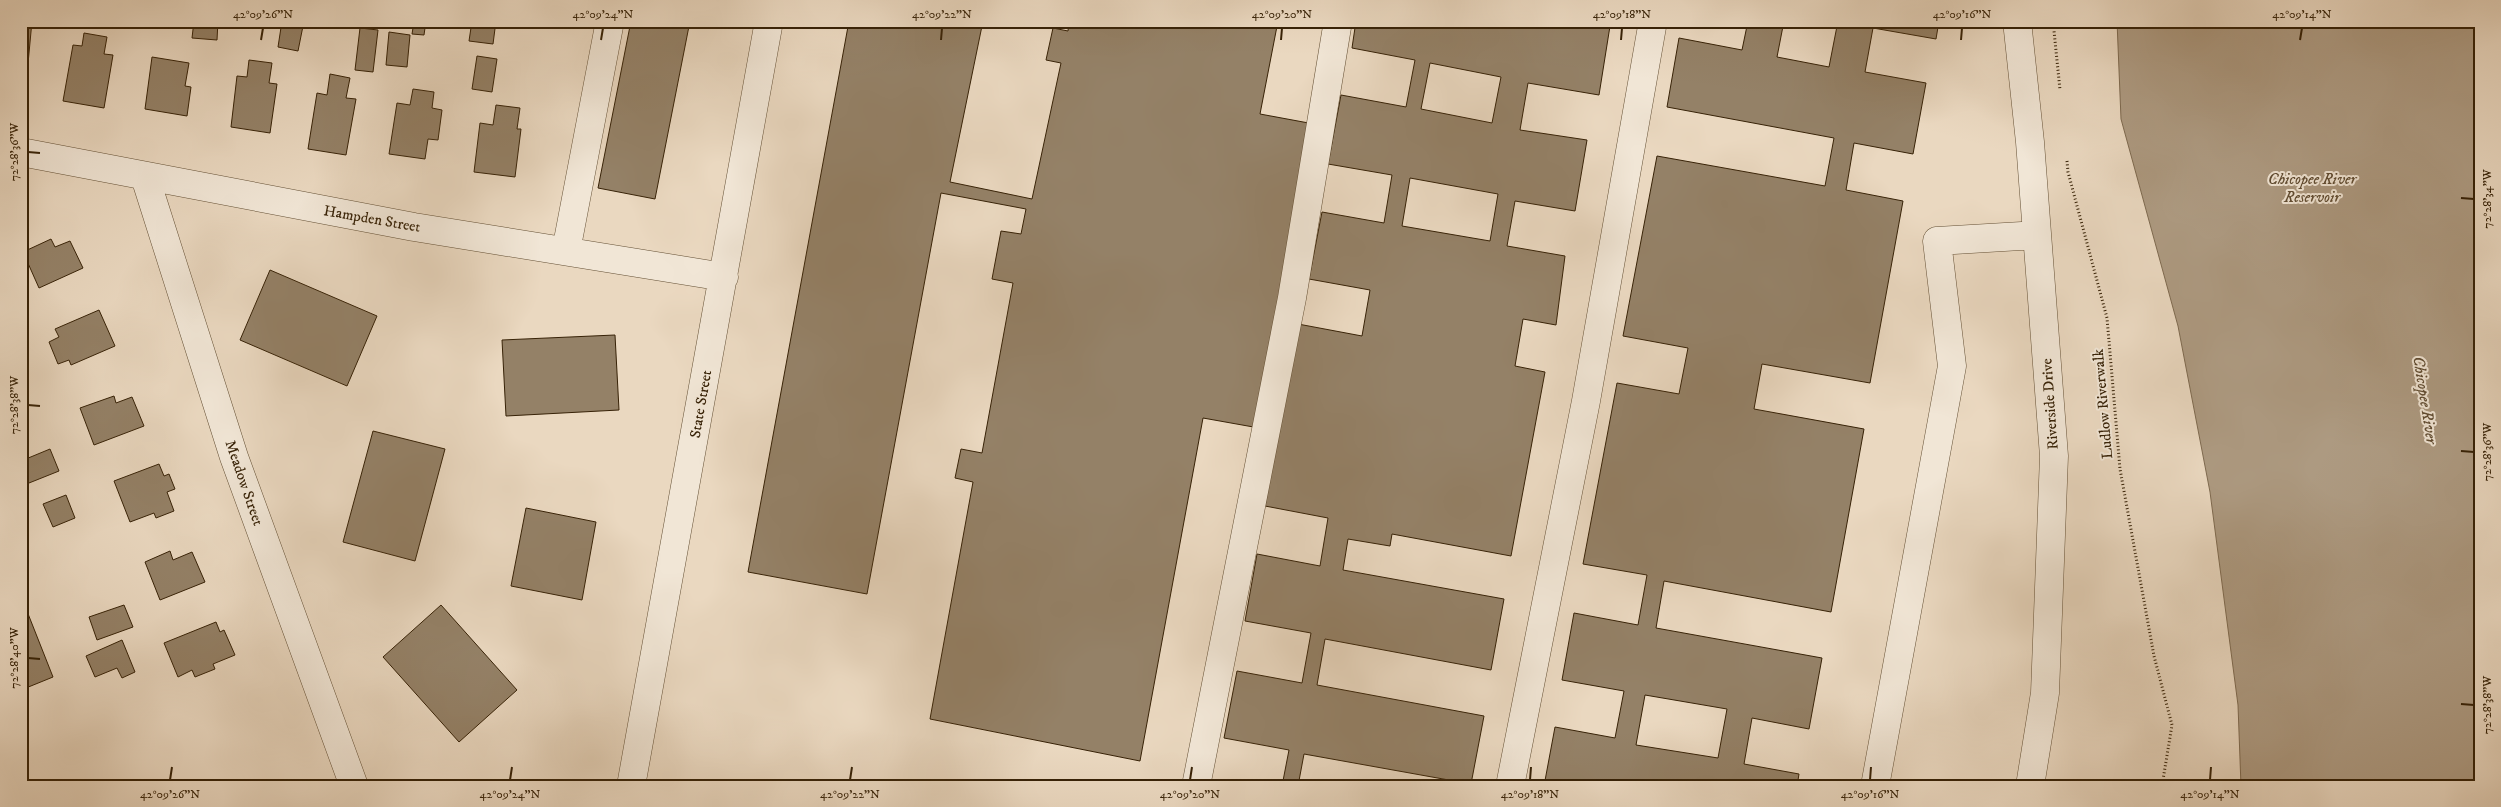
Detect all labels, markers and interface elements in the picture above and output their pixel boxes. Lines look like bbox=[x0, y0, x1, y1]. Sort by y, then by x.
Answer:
text: 42°09'26"N bbox=[233, 7, 293, 22]
text: 42°09'24"N bbox=[573, 7, 634, 22]
text: 42°09'22"N bbox=[912, 7, 972, 22]
text: 42°09'20"N bbox=[1252, 7, 1312, 22]
text: 42°09'18"N bbox=[1593, 7, 1651, 22]
text: 42°09'16"N bbox=[1933, 7, 1991, 22]
text: 42°09'14"N bbox=[2272, 7, 2332, 22]
text: 72°28'36"W bbox=[7, 122, 22, 181]
text: 72°28'34"W bbox=[2480, 168, 2495, 229]
water label: Chicopee River Reservoir bbox=[2268, 169, 2358, 207]
street label: Hampden Street bbox=[322, 201, 422, 237]
street label: Ludlow Riverwalk bbox=[2089, 348, 2117, 460]
water label: Chicopee River bbox=[2408, 355, 2442, 447]
street label: Riverside Drive bbox=[2037, 358, 2063, 450]
street label: State Street bbox=[686, 368, 716, 440]
text: 72°28'38"W bbox=[7, 375, 22, 434]
text: 72°28'36"W bbox=[2480, 422, 2495, 481]
street label: Meadow Street bbox=[221, 438, 268, 528]
text: 72°28'40"W bbox=[7, 626, 22, 689]
text: 72°28'38"W bbox=[2480, 675, 2495, 734]
text: 42°09'26"N bbox=[140, 787, 200, 802]
text: 42°09'24"N bbox=[480, 787, 541, 802]
text: 42°09'22"N bbox=[820, 787, 880, 802]
text: 42°09'20"N bbox=[1160, 787, 1220, 802]
text: 42°09'18"N bbox=[1501, 787, 1559, 802]
text: 42°09'16"N bbox=[1841, 787, 1899, 802]
text: 42°09'14"N bbox=[2180, 787, 2240, 802]

